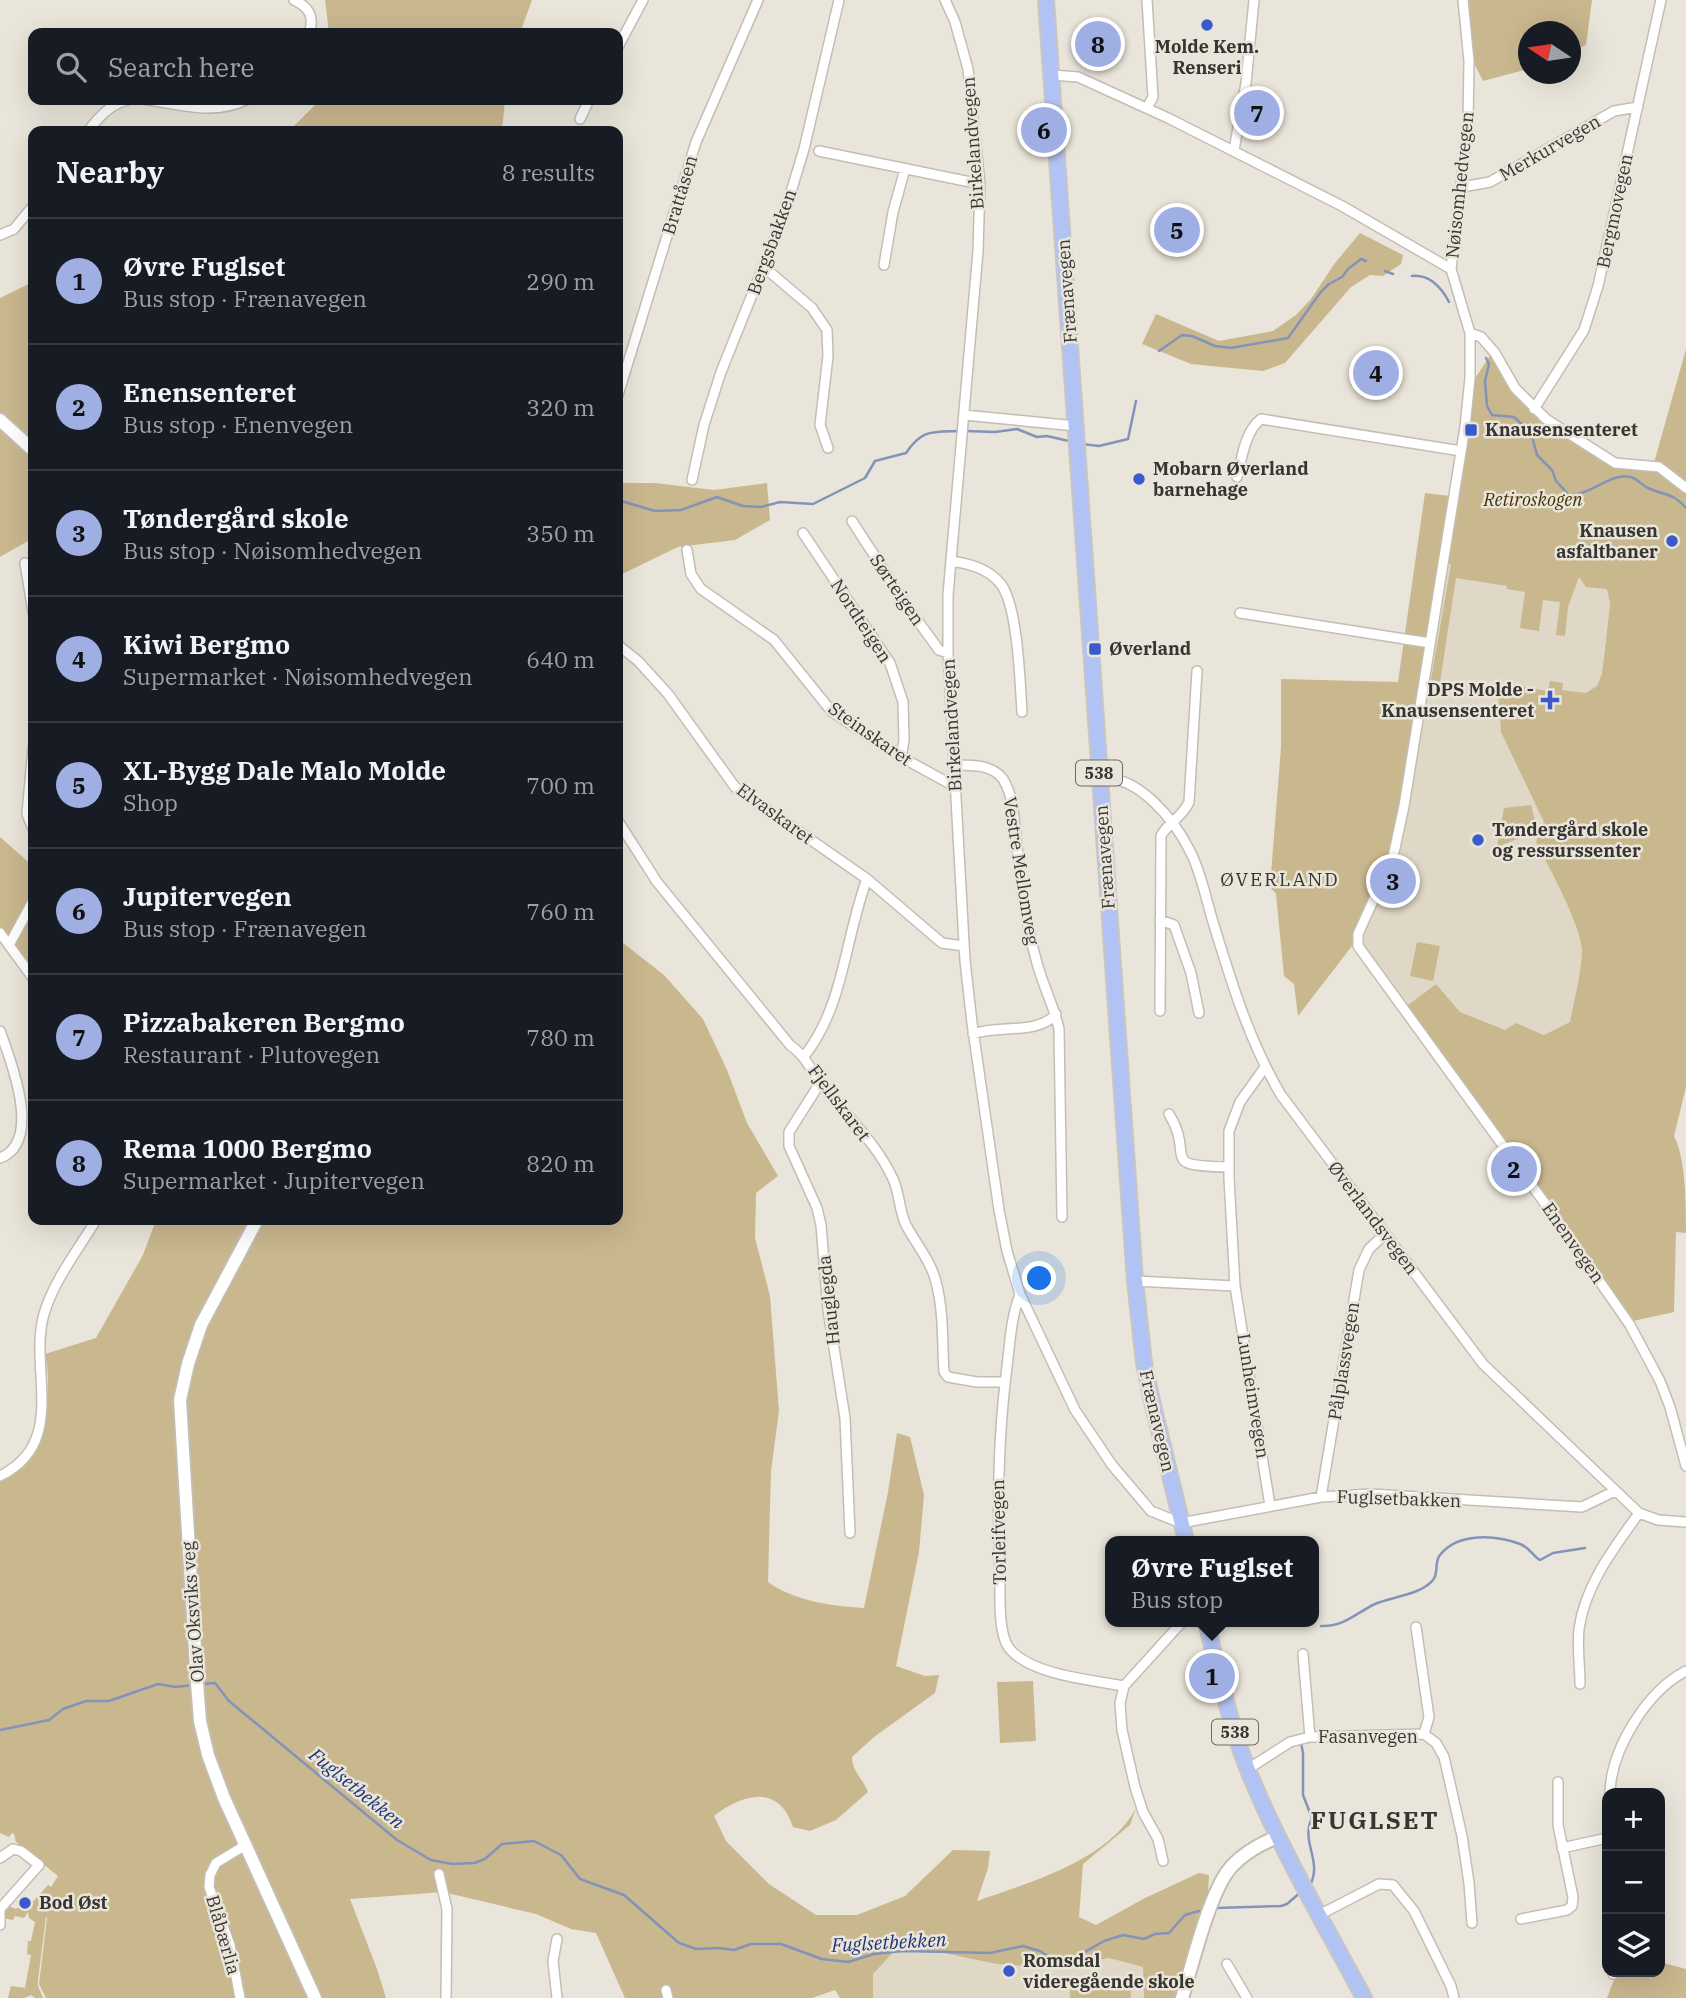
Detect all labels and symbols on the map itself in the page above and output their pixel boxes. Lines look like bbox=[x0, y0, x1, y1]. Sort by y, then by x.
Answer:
marker: Molde Kem. Renseri bbox=[1199, 17, 1215, 33]
pin: 8 bbox=[1075, 18, 1121, 70]
north arrow bbox=[1518, 21, 1581, 84]
place label: Molde Kem. Renseri bbox=[1155, 35, 1259, 79]
street label: Birkelandvegen bbox=[956, 76, 989, 210]
pin: 7 bbox=[1234, 87, 1280, 139]
pin: 6 bbox=[1021, 104, 1067, 156]
street label: Merkurvegen bbox=[1495, 109, 1605, 186]
street label: Nøisomhedvegen bbox=[1440, 110, 1479, 260]
street label: Brattåsen bbox=[657, 152, 703, 237]
street label: Bergmovegen bbox=[1591, 152, 1638, 270]
street label: Bergsbakken bbox=[742, 186, 801, 298]
pin: 5 bbox=[1154, 204, 1200, 256]
street label: Frænavegen bbox=[1051, 238, 1082, 344]
pin: 4 bbox=[1353, 347, 1399, 399]
place label: Knausensenteret bbox=[1485, 418, 1638, 441]
marker: Knausensenteret bbox=[1463, 422, 1479, 438]
place label: Mobarn Øverland barnehage bbox=[1153, 457, 1309, 501]
marker: Mobarn Øverland barnehage bbox=[1131, 471, 1147, 487]
park label: Retiroskogen bbox=[1482, 488, 1583, 511]
place label: Knausen asfaltbaner bbox=[1556, 519, 1658, 563]
marker: Knausen asfaltbaner bbox=[1664, 533, 1680, 549]
street label: Sørteigen bbox=[865, 550, 930, 630]
street label: Nordteigen bbox=[826, 574, 897, 667]
place label: Øverland bbox=[1109, 637, 1191, 660]
marker: Øverland bbox=[1087, 641, 1103, 657]
street label: Birkelandvegen bbox=[937, 658, 966, 792]
place label: DPS Molde - Knausensenteret bbox=[1381, 678, 1534, 722]
marker: DPS Molde - Knausensenteret bbox=[1540, 690, 1560, 710]
street label: Steinskaret bbox=[824, 696, 917, 771]
road number: 538 bbox=[1076, 760, 1122, 786]
street label: Elvaskaret bbox=[732, 778, 818, 849]
street label: Vestre Mellomveg bbox=[998, 795, 1045, 947]
street label: Frænavegen bbox=[1089, 804, 1120, 910]
place label: Tøndergård skole og ressurssenter bbox=[1492, 818, 1648, 862]
marker: Tøndergård skole og ressurssenter bbox=[1470, 832, 1486, 848]
pin: 3 bbox=[1370, 855, 1416, 907]
district label: ØVERLAND bbox=[1220, 867, 1340, 891]
street label: Fjellskaret bbox=[803, 1060, 876, 1145]
pin: 2 bbox=[1491, 1143, 1537, 1195]
street label: Øverlandsvegen bbox=[1323, 1156, 1424, 1279]
street label: Enenvegen bbox=[1537, 1198, 1610, 1288]
street label: Hauglegda bbox=[812, 1254, 845, 1346]
your location bbox=[1022, 1261, 1056, 1295]
street label: Pålplassvegen bbox=[1323, 1300, 1364, 1422]
street label: Lunheimvegen bbox=[1232, 1332, 1275, 1460]
street label: Frænavegen bbox=[1135, 1367, 1180, 1474]
street label: Torleifvegen bbox=[986, 1479, 1011, 1585]
street label: Fuglsetbakken bbox=[1336, 1485, 1462, 1512]
street label: Olav Oksviks veg bbox=[176, 1541, 209, 1683]
pin: 1 bbox=[1189, 1650, 1235, 1702]
road number: 538 bbox=[1212, 1720, 1258, 1744]
street label: Fasanvegen bbox=[1318, 1725, 1418, 1748]
water label: Fuglsetbekken bbox=[304, 1742, 409, 1834]
district label: FUGLSET bbox=[1310, 1804, 1440, 1836]
place label: Bod Øst bbox=[39, 1891, 108, 1914]
street label: Blåbærlia bbox=[201, 1892, 246, 1977]
marker: Bod Øst bbox=[17, 1895, 33, 1911]
water label: Fuglsetbekken bbox=[830, 1927, 947, 1957]
place label: Romsdal videregående skole bbox=[1023, 1949, 1195, 1993]
marker: Romsdal videregående skole bbox=[1001, 1963, 1017, 1979]

